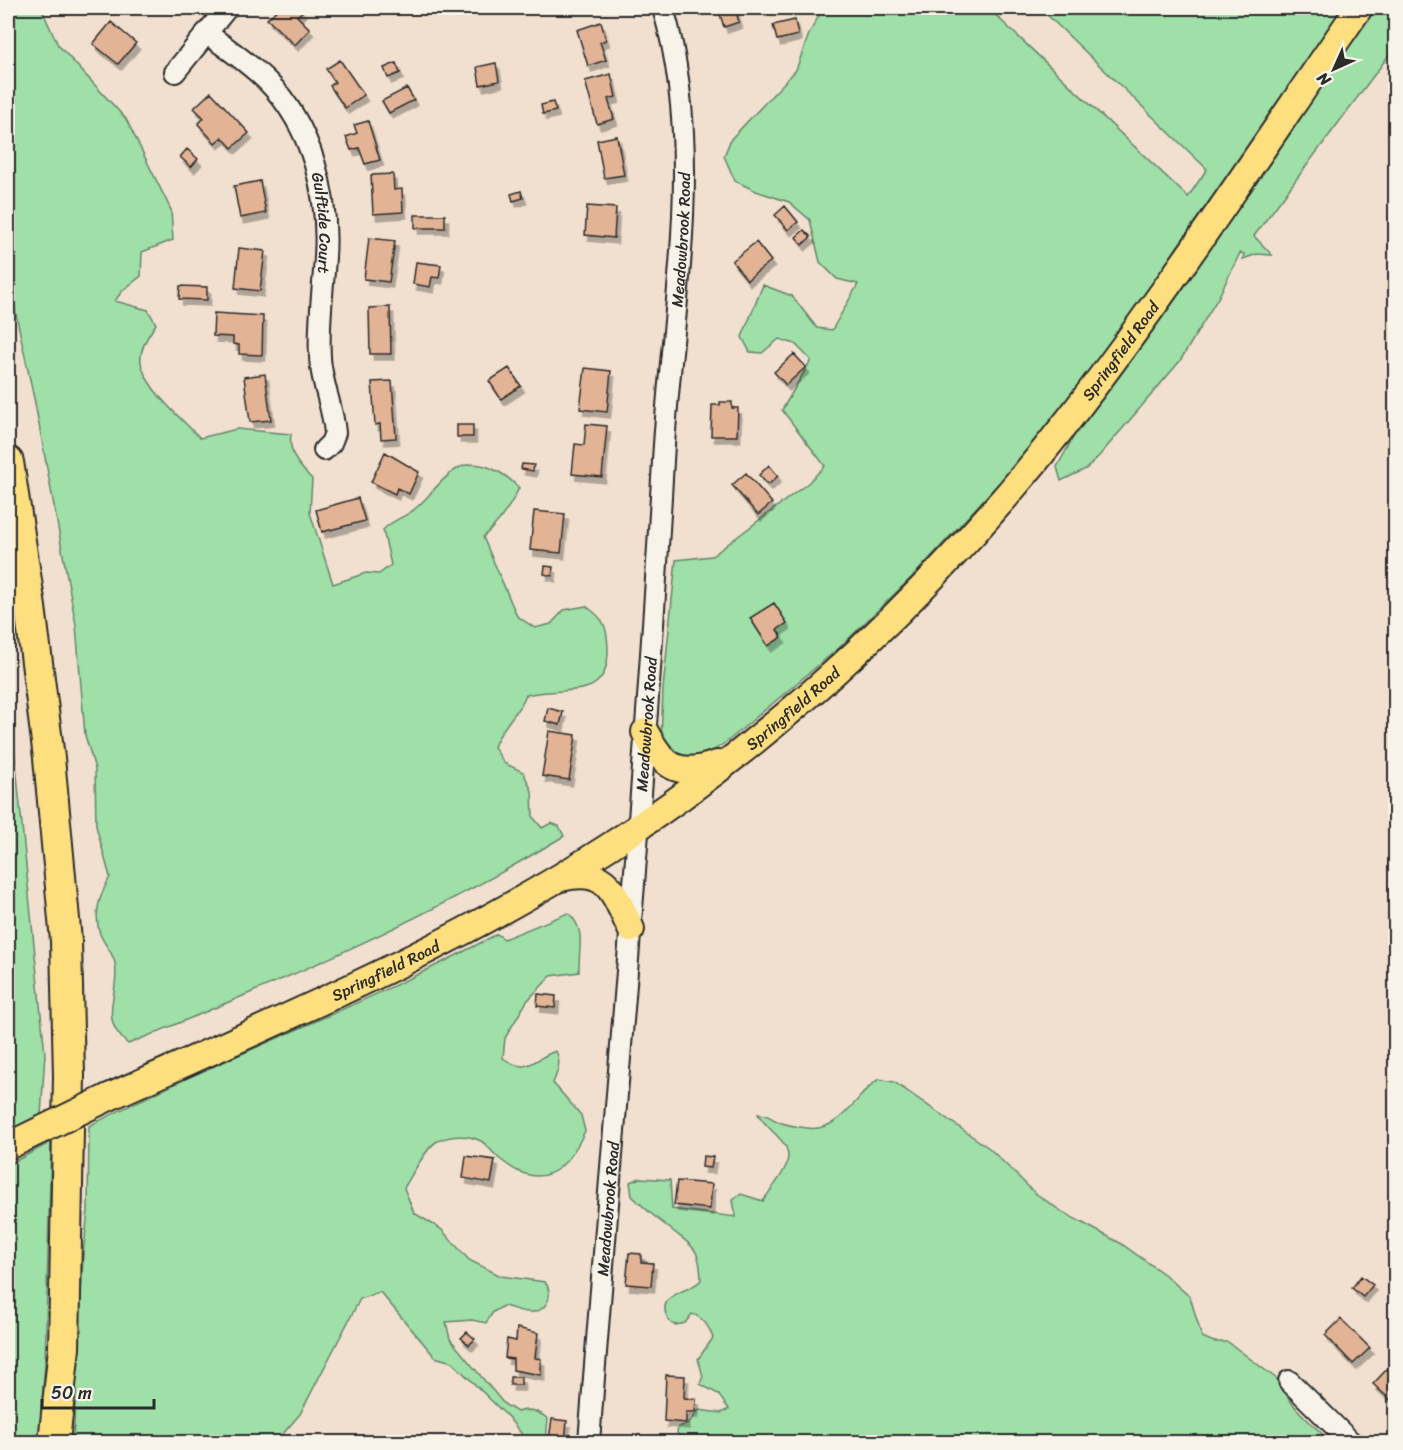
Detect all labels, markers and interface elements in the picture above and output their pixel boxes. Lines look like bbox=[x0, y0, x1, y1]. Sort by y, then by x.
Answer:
north arrow bbox=[1304, 39, 1364, 99]
text: N bbox=[1309, 64, 1339, 94]
street label: Gulftide Court bbox=[303, 169, 340, 275]
street label: Meadowbrook Road bbox=[662, 171, 699, 308]
street label: Springfield Road bbox=[1074, 294, 1168, 407]
street label: Meadowbrook Road bbox=[627, 654, 665, 793]
street label: Springfield Road bbox=[739, 658, 848, 758]
street label: Springfield Road bbox=[326, 931, 446, 1009]
street label: Meadowbrook Road bbox=[588, 1139, 628, 1277]
scale bar bbox=[42, 1372, 154, 1410]
text: 50 m bbox=[51, 1377, 92, 1409]

